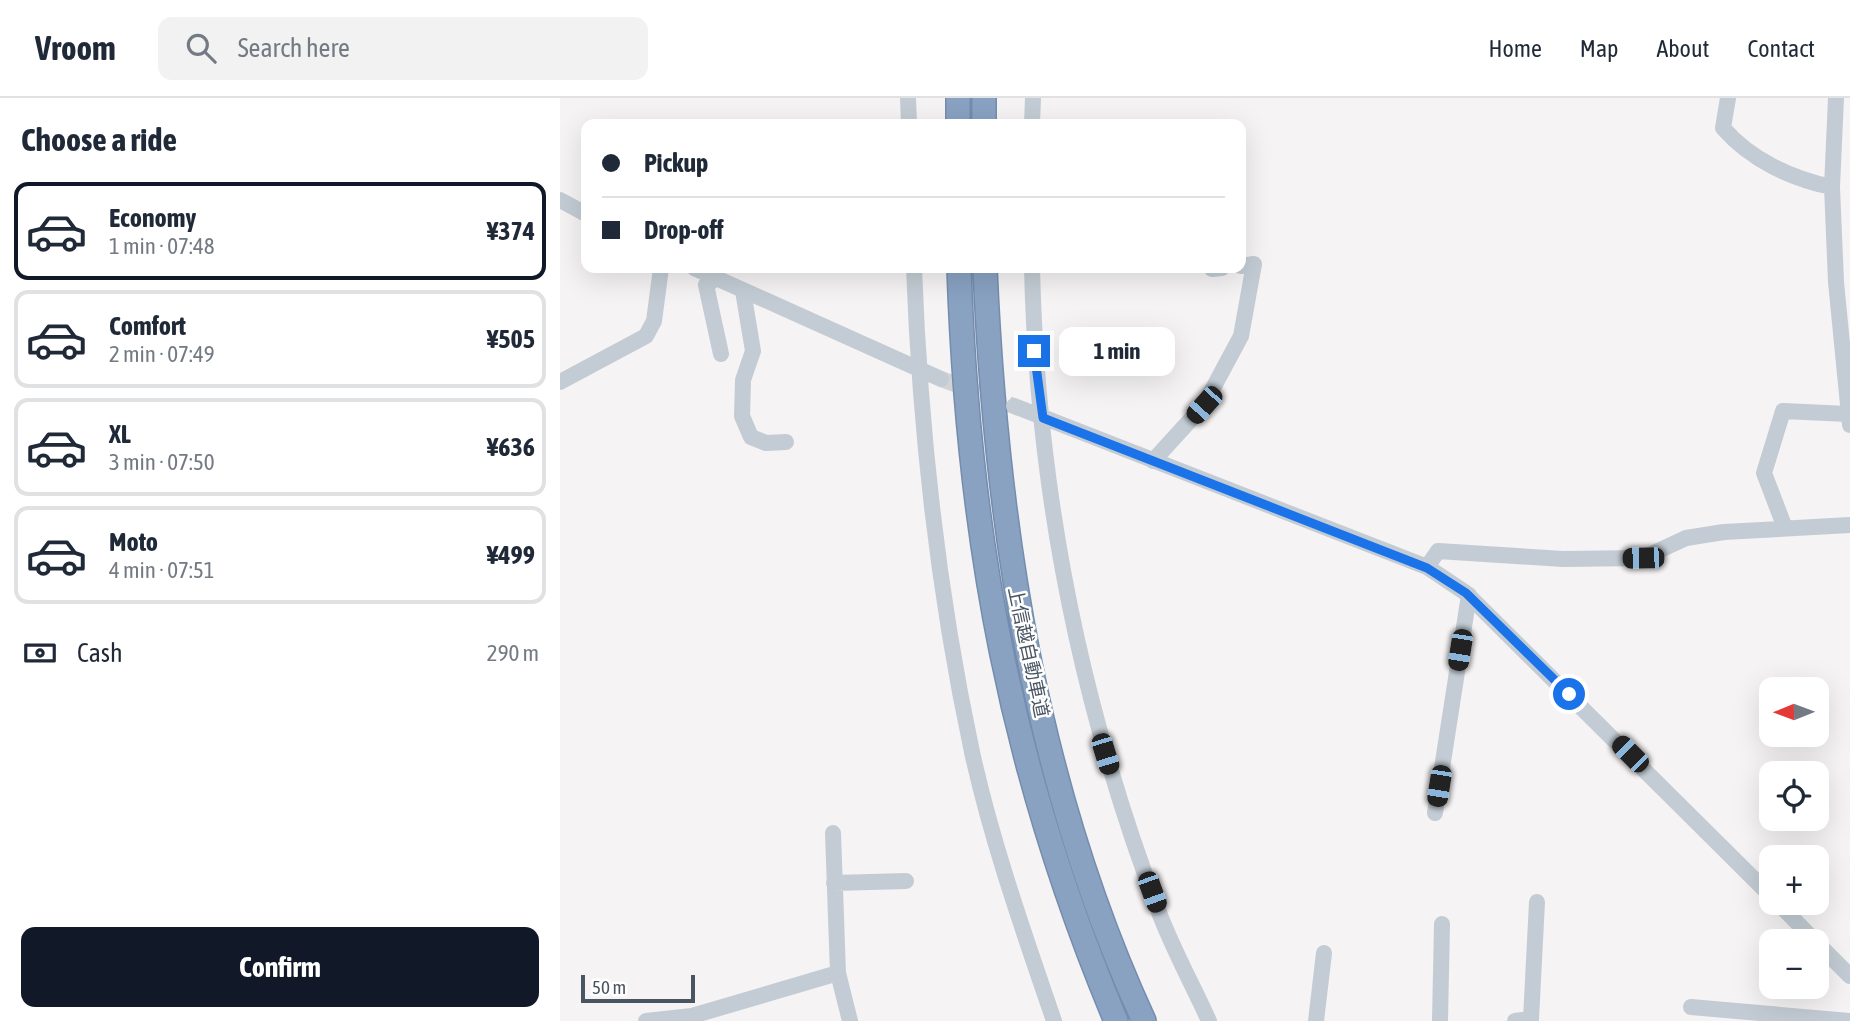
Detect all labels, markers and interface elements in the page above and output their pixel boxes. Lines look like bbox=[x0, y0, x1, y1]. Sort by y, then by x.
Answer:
search box bbox=[158, 17, 648, 80]
text: Vroom bbox=[35, 29, 116, 67]
icon: search bbox=[182, 29, 220, 67]
text: Search here bbox=[238, 33, 350, 63]
text: Home bbox=[1488, 35, 1542, 62]
text: Map bbox=[1580, 35, 1618, 62]
text: About bbox=[1656, 35, 1709, 62]
text: Contact bbox=[1747, 35, 1815, 62]
text: Choose a ride bbox=[21, 121, 177, 158]
text: Pickup bbox=[644, 148, 708, 178]
icon: car bbox=[25, 200, 88, 263]
text: Economy bbox=[109, 203, 196, 233]
text: Drop-off bbox=[644, 215, 724, 245]
text: ¥374 bbox=[487, 216, 535, 246]
text: 1 min · 07:48 bbox=[109, 233, 215, 259]
icon: car bbox=[25, 308, 88, 371]
text: Comfort bbox=[109, 311, 186, 341]
text: ¥505 bbox=[487, 324, 535, 354]
callout: 1 min bbox=[1058, 327, 1174, 376]
route end bbox=[1018, 335, 1050, 367]
text: 1 min bbox=[1094, 338, 1140, 364]
text: 2 min · 07:49 bbox=[109, 341, 215, 367]
car bbox=[1183, 382, 1226, 428]
icon: car bbox=[25, 416, 88, 479]
text: XL bbox=[109, 419, 131, 449]
text: ¥636 bbox=[487, 432, 535, 462]
text: 3 min · 07:50 bbox=[109, 449, 215, 475]
icon: car bbox=[25, 524, 88, 587]
text: Moto bbox=[109, 527, 158, 557]
text: ¥499 bbox=[487, 540, 535, 570]
car bbox=[1622, 547, 1665, 569]
text: 4 min · 07:51 bbox=[109, 557, 215, 583]
street label: 上信越自動車道 bbox=[1004, 585, 1054, 719]
car bbox=[1447, 628, 1474, 672]
icon: cash bbox=[21, 634, 59, 672]
text: Cash bbox=[77, 638, 123, 668]
text: 290 m bbox=[487, 640, 539, 666]
north arrow bbox=[1759, 677, 1829, 747]
map controls bbox=[1759, 677, 1829, 999]
route start bbox=[1553, 678, 1585, 710]
car bbox=[1089, 731, 1122, 777]
car bbox=[1608, 732, 1653, 776]
button: locate bbox=[1759, 761, 1829, 831]
car bbox=[1426, 764, 1453, 808]
button: + bbox=[1759, 845, 1829, 915]
car bbox=[1135, 869, 1170, 915]
button: Confirm bbox=[21, 927, 539, 1007]
button: − bbox=[1759, 929, 1829, 999]
scale bar bbox=[581, 972, 695, 1004]
text: 50 m bbox=[592, 976, 626, 998]

